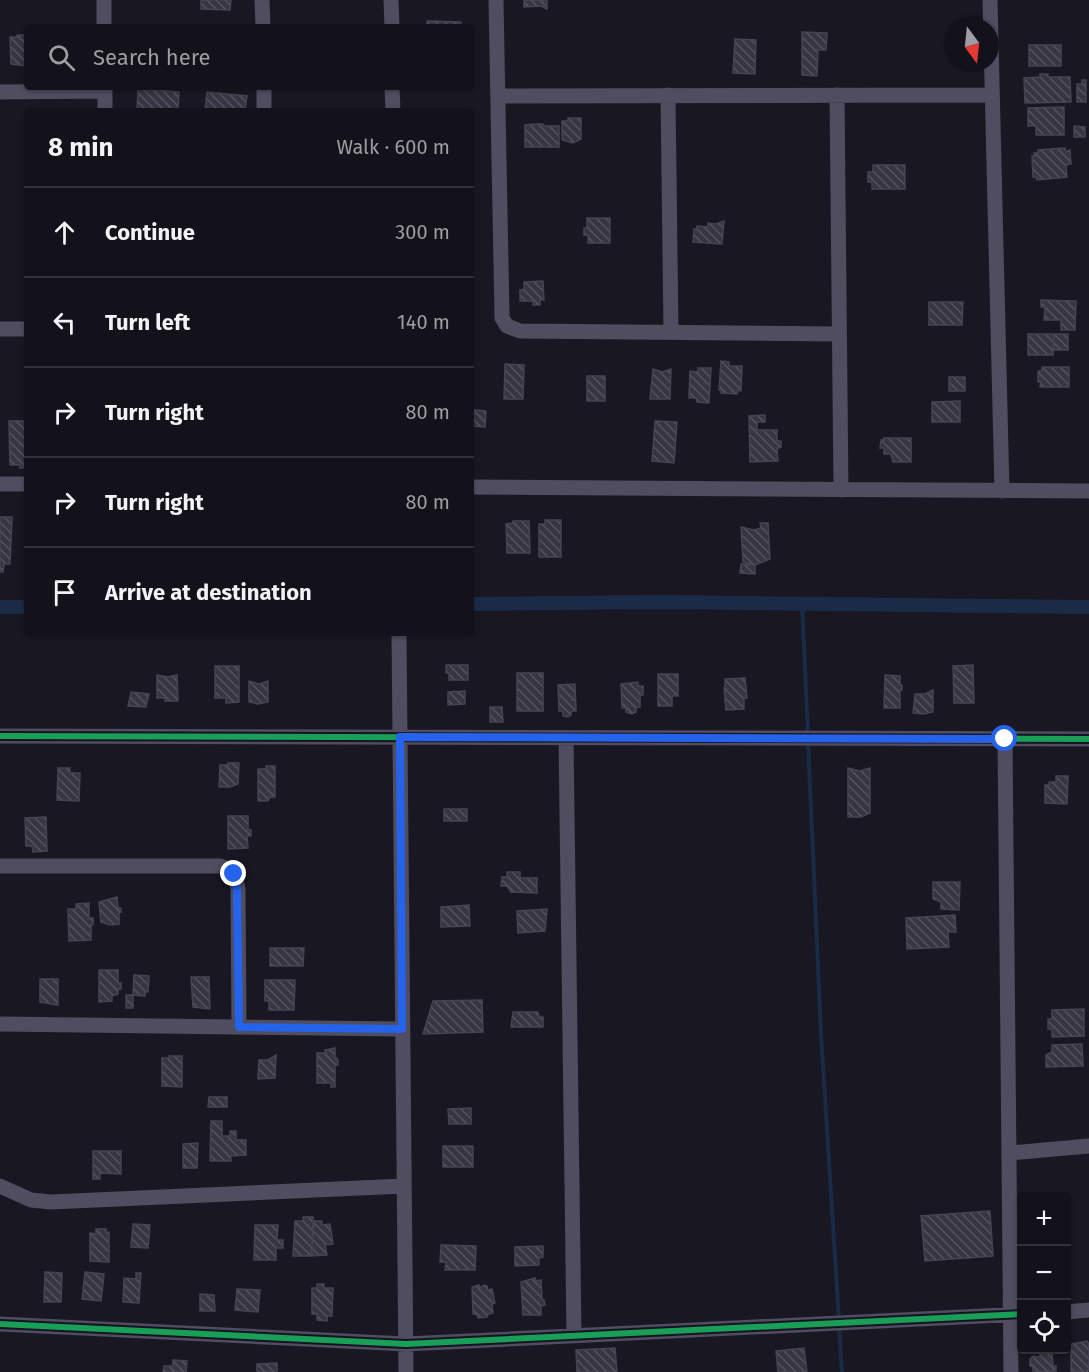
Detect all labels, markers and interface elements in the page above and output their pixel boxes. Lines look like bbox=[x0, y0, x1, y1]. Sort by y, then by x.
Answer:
north arrow bbox=[945, 18, 999, 72]
search box bbox=[24, 24, 474, 90]
icon: search bbox=[45, 41, 78, 74]
text: Search here bbox=[93, 44, 211, 71]
text: 8 min bbox=[48, 132, 114, 163]
text: Walk · 600 m bbox=[336, 135, 450, 159]
icon: ahead bbox=[48, 216, 81, 249]
text: Continue bbox=[105, 219, 195, 246]
text: 300 m bbox=[395, 220, 450, 244]
icon: left bbox=[48, 306, 81, 339]
text: Turn left bbox=[105, 309, 190, 336]
text: 140 m bbox=[397, 310, 450, 334]
icon: right bbox=[48, 396, 81, 429]
text: Turn right bbox=[105, 399, 204, 426]
text: 80 m bbox=[405, 400, 450, 424]
icon: right bbox=[48, 486, 81, 519]
text: Turn right bbox=[105, 489, 204, 516]
text: 80 m bbox=[405, 490, 450, 514]
icon: arrive bbox=[48, 576, 81, 609]
text: Arrive at destination bbox=[105, 579, 312, 606]
route start bbox=[991, 725, 1017, 751]
route end bbox=[220, 860, 246, 886]
map controls bbox=[1017, 1192, 1071, 1354]
button: + bbox=[1017, 1192, 1071, 1246]
button: − bbox=[1017, 1246, 1071, 1300]
button: locate bbox=[1017, 1300, 1071, 1354]

